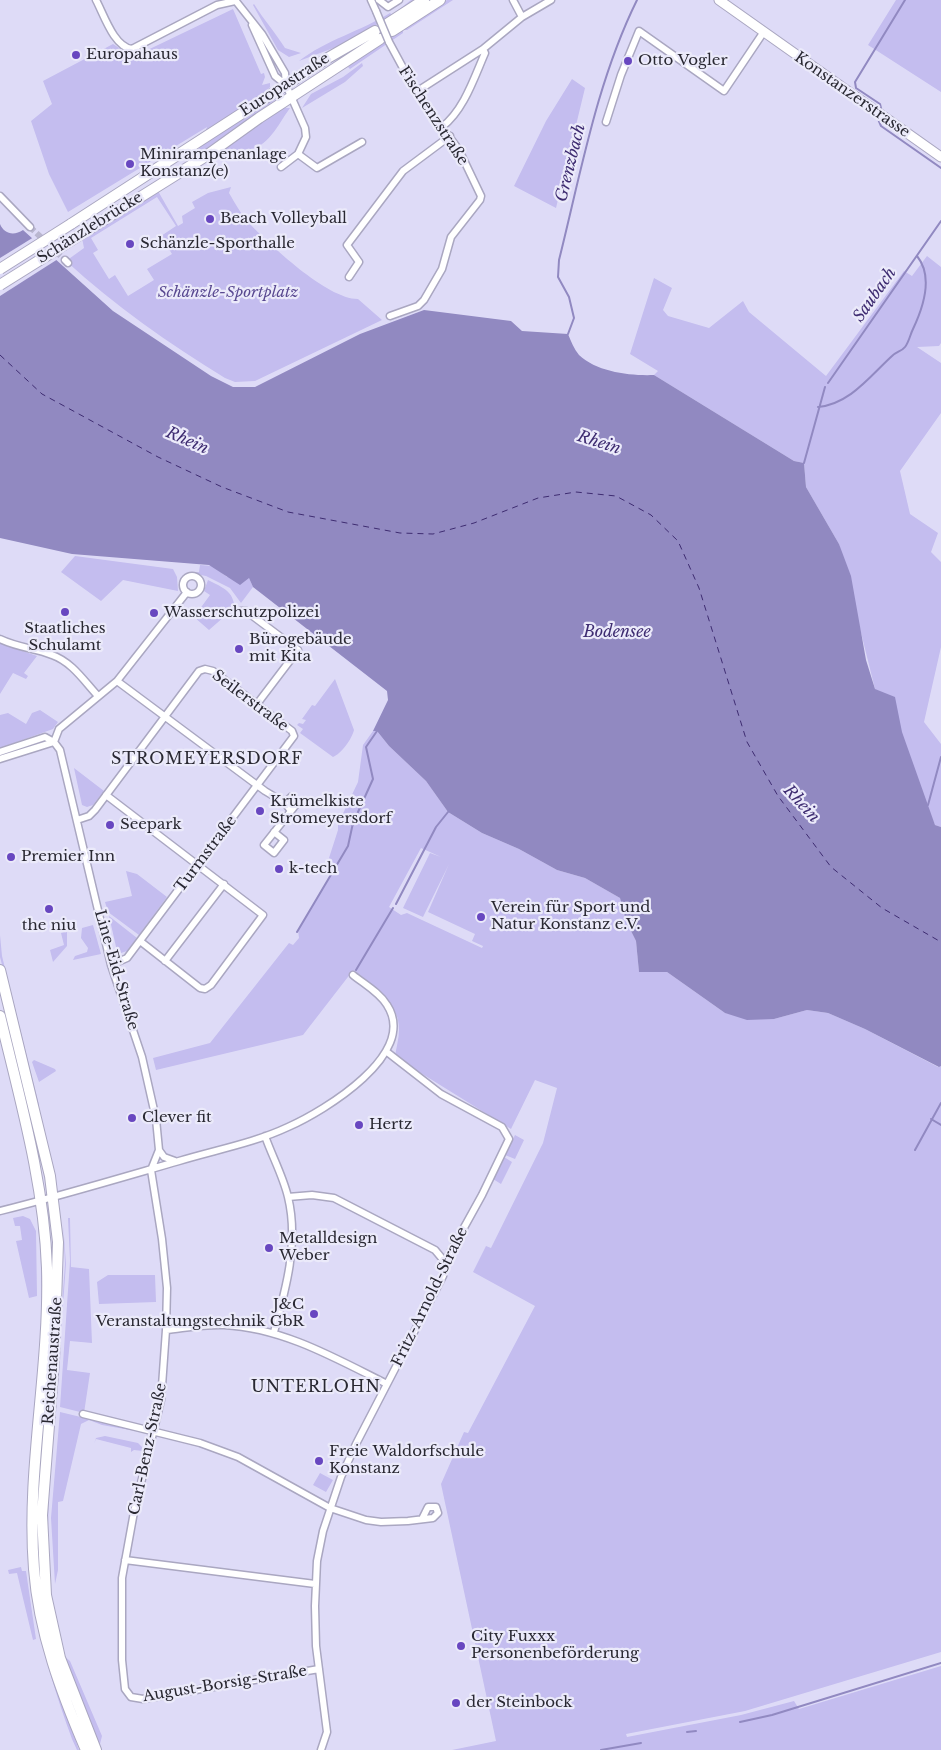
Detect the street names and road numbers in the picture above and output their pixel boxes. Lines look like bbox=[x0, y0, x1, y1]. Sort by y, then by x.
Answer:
street label: Konstanzerstrasse bbox=[791, 48, 913, 142]
street label: Europastraße bbox=[237, 49, 333, 121]
street label: Fischenzstraße bbox=[394, 63, 472, 169]
street label: Schänzlebrücke bbox=[34, 188, 146, 268]
street label: Seilerstraße bbox=[208, 666, 292, 736]
street label: Turmstraße bbox=[171, 812, 241, 896]
street label: Line-Eid-Straße bbox=[90, 908, 142, 1032]
street label: Fritz-Arnold-Straße bbox=[388, 1224, 472, 1370]
street label: Reichenaustraße bbox=[40, 1297, 66, 1425]
street label: Carl-Benz-Straße bbox=[125, 1381, 171, 1517]
street label: August-Borsig-Straße bbox=[142, 1662, 308, 1706]

